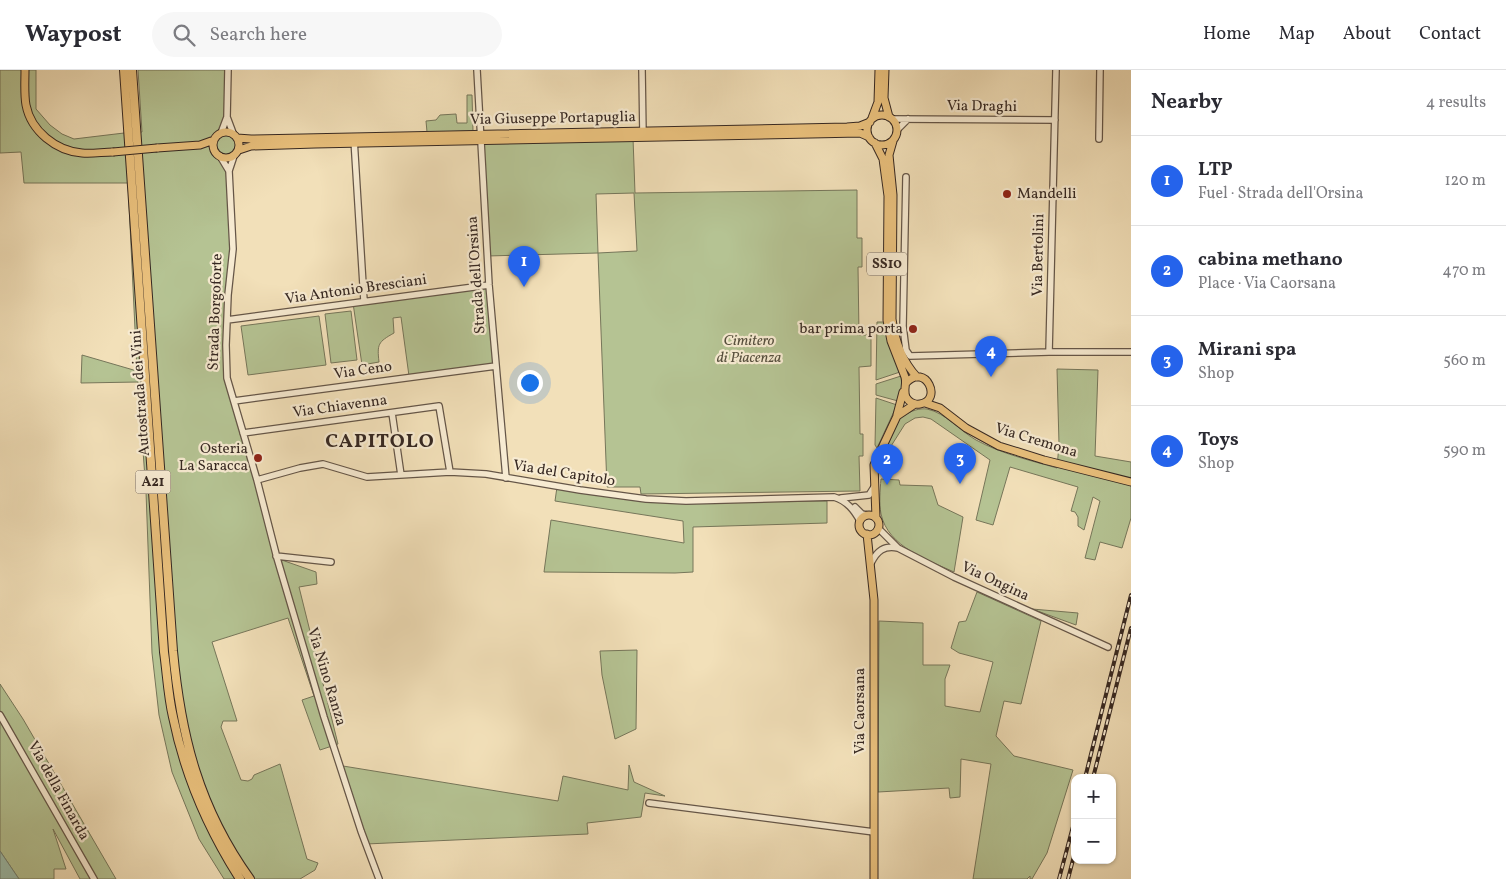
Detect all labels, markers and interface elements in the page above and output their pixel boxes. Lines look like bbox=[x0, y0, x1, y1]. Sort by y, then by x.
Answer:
search box bbox=[152, 12, 502, 57]
text: Waypost bbox=[25, 18, 122, 52]
icon: search bbox=[170, 21, 198, 49]
text: Search here bbox=[210, 22, 307, 48]
text: Home bbox=[1203, 22, 1251, 47]
text: Map bbox=[1279, 22, 1315, 47]
text: About bbox=[1343, 22, 1391, 47]
text: Contact bbox=[1419, 22, 1481, 47]
text: Nearby bbox=[1151, 88, 1222, 117]
text: 4 results bbox=[1426, 92, 1486, 114]
street label: Via Draghi bbox=[947, 96, 1017, 118]
street label: Via Giuseppe Portapuglia bbox=[470, 107, 636, 131]
text: LTP bbox=[1198, 157, 1233, 183]
text: 1 bbox=[1164, 170, 1170, 192]
text: 120 m bbox=[1444, 170, 1486, 192]
text: Fuel · Strada dell'Orsina bbox=[1198, 183, 1364, 205]
place label: Mandelli bbox=[1017, 184, 1076, 205]
marker: Mandelli bbox=[1001, 188, 1013, 200]
street label: Via Bertolini bbox=[1028, 213, 1050, 297]
street label: Strada dell'Orsina bbox=[462, 215, 492, 335]
pin: 1 bbox=[508, 246, 540, 287]
text: cabina methano bbox=[1198, 247, 1343, 273]
road number: SS10 bbox=[867, 252, 907, 275]
street label: Strada Borgoforte bbox=[203, 253, 229, 371]
text: 2 bbox=[1163, 260, 1171, 282]
text: 470 m bbox=[1442, 260, 1486, 282]
street label: Via Antonio Bresciani bbox=[284, 270, 428, 310]
text: Place · Via Caorsana bbox=[1198, 273, 1336, 295]
place label: bar prima porta bbox=[799, 319, 903, 340]
marker: bar prima porta bbox=[907, 323, 919, 335]
street label: Autostrada dei Vini bbox=[126, 329, 156, 457]
park label: Cimitero di Piacenza bbox=[717, 331, 781, 369]
pin: 4 bbox=[975, 336, 1007, 377]
text: Mirani spa bbox=[1198, 337, 1296, 363]
text: 3 bbox=[1163, 350, 1171, 372]
text: 560 m bbox=[1443, 350, 1486, 372]
street label: Via Ceno bbox=[333, 357, 393, 385]
text: Shop bbox=[1198, 363, 1234, 385]
your location bbox=[517, 370, 543, 396]
street label: Via Chiavenna bbox=[291, 390, 389, 424]
street label: Via Cremona bbox=[992, 418, 1080, 464]
text: Toys bbox=[1198, 427, 1239, 453]
district label: CAPITOLO bbox=[325, 428, 435, 456]
place label: Osteria La Saracca bbox=[179, 439, 248, 477]
text: 4 bbox=[1162, 440, 1172, 462]
text: 590 m bbox=[1443, 440, 1486, 462]
pin: 3 bbox=[944, 443, 976, 484]
pin: 2 bbox=[871, 444, 903, 485]
marker: Osteria La Saracca bbox=[252, 452, 264, 464]
text: Shop bbox=[1198, 453, 1234, 475]
street label: Via del Capitolo bbox=[511, 456, 617, 492]
road number: A21 bbox=[136, 471, 170, 494]
street label: Via Ongina bbox=[957, 557, 1033, 607]
street label: Via Nino Ranza bbox=[301, 625, 351, 729]
street label: Via Caorsana bbox=[850, 668, 871, 754]
street label: Via della Finarda bbox=[22, 738, 94, 844]
map controls bbox=[1071, 774, 1116, 864]
button: + bbox=[1071, 774, 1116, 819]
button: − bbox=[1071, 819, 1116, 864]

